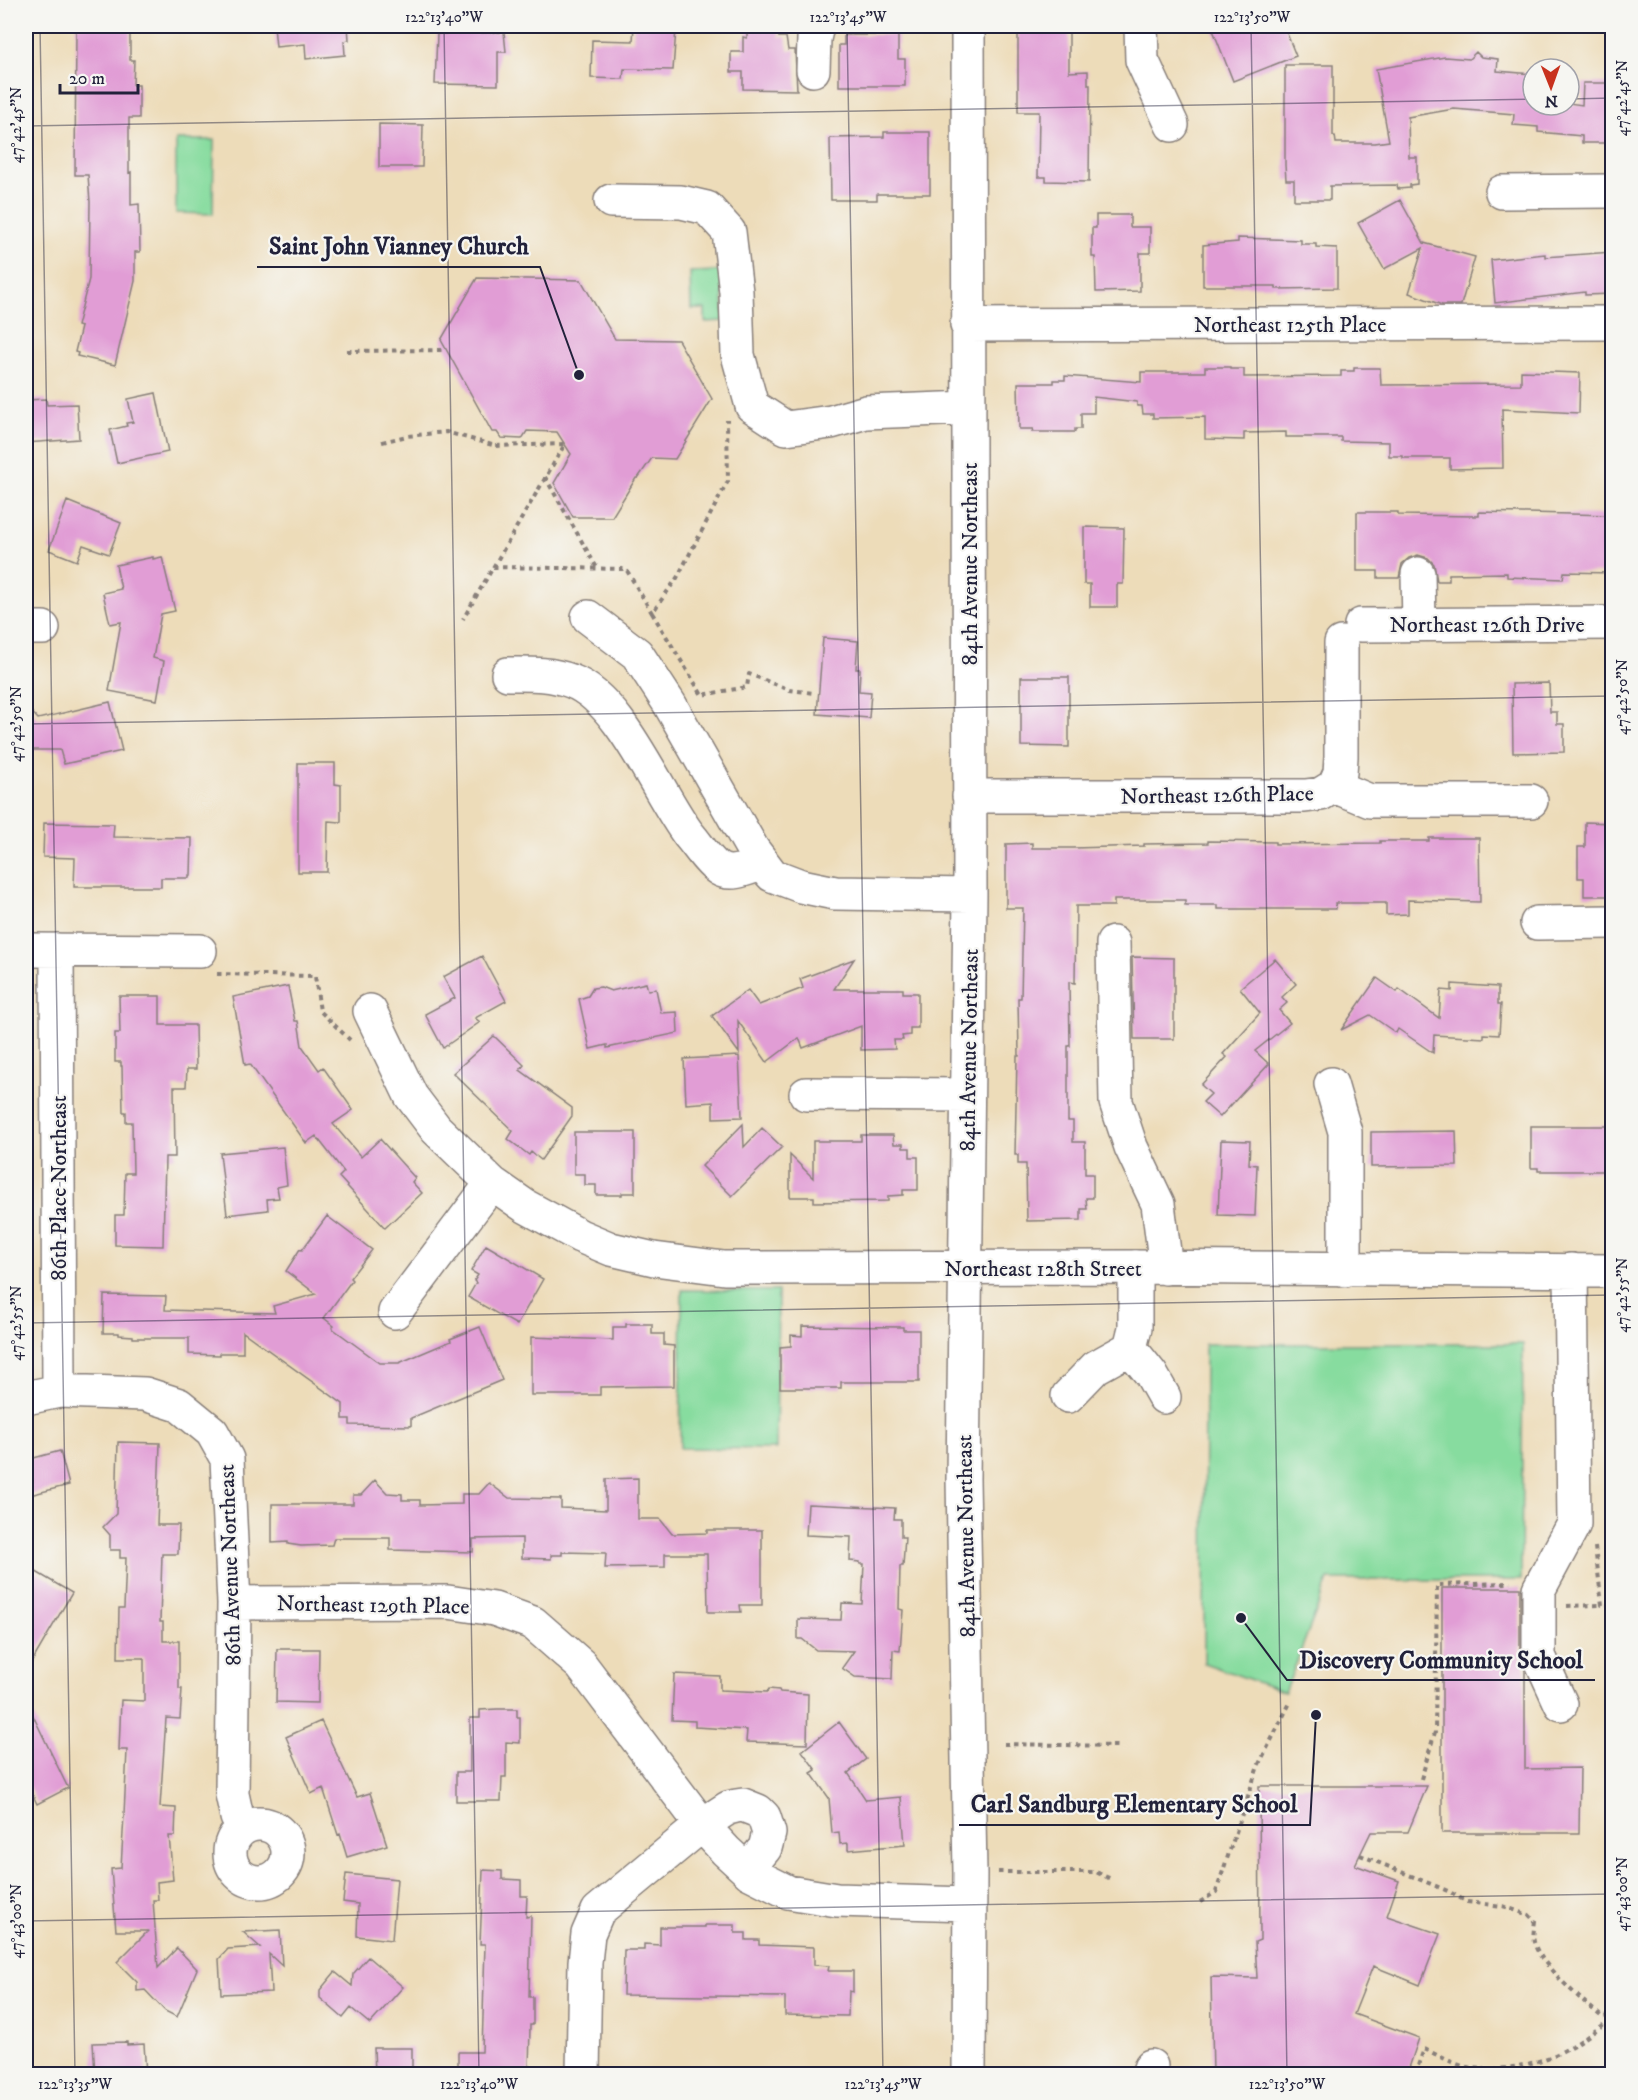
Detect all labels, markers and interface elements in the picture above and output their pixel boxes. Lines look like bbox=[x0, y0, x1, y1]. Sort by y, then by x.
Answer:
text: 122°13'40"W bbox=[405, 8, 483, 27]
text: 122°13'45"W bbox=[809, 8, 887, 27]
text: 122°13'50"W bbox=[1214, 8, 1291, 27]
scale bar bbox=[60, 57, 138, 95]
north arrow bbox=[1521, 57, 1581, 117]
text: 47°42'45"N bbox=[1613, 60, 1632, 136]
text: 20 m bbox=[69, 68, 105, 90]
text: 47°42'45"N bbox=[7, 87, 26, 163]
text: N bbox=[1545, 91, 1558, 111]
callout: Saint John Vianney Church bbox=[257, 225, 540, 267]
text: Saint John Vianney Church bbox=[269, 232, 529, 262]
street label: Northeast 125th Place bbox=[1194, 312, 1386, 339]
street label: 84th Avenue Northeast bbox=[957, 463, 984, 665]
street label: Northeast 126th Drive bbox=[1389, 612, 1585, 639]
text: 47°42'50"N bbox=[1613, 659, 1632, 735]
text: 47°42'50"N bbox=[7, 686, 26, 762]
street label: Northeast 126th Place bbox=[1120, 780, 1314, 811]
street label: 84th Avenue Northeast bbox=[954, 948, 985, 1152]
street label: 86th Place Northeast bbox=[46, 1095, 73, 1281]
street label: Northeast 128th Street bbox=[944, 1256, 1142, 1283]
text: 47°42'55"N bbox=[1613, 1257, 1632, 1333]
text: 47°42'55"N bbox=[7, 1285, 26, 1361]
street label: 84th Avenue Northeast bbox=[951, 1434, 982, 1638]
street label: 86th Avenue Northeast bbox=[213, 1464, 248, 1666]
street label: Northeast 129th Place bbox=[276, 1590, 470, 1621]
callout: Discovery Community School bbox=[1287, 1638, 1595, 1680]
text: Discovery Community School bbox=[1299, 1646, 1584, 1676]
callout: Carl Sandburg Elementary School bbox=[959, 1783, 1310, 1825]
text: Carl Sandburg Elementary School bbox=[971, 1790, 1298, 1820]
text: 47°43'00"N bbox=[1613, 1857, 1632, 1931]
text: 47°43'00"N bbox=[7, 1884, 26, 1958]
text: 122°13'35"W bbox=[38, 2075, 112, 2094]
text: 122°13'40"W bbox=[440, 2075, 518, 2094]
text: 122°13'45"W bbox=[844, 2075, 922, 2094]
text: 122°13'50"W bbox=[1249, 2075, 1326, 2094]

